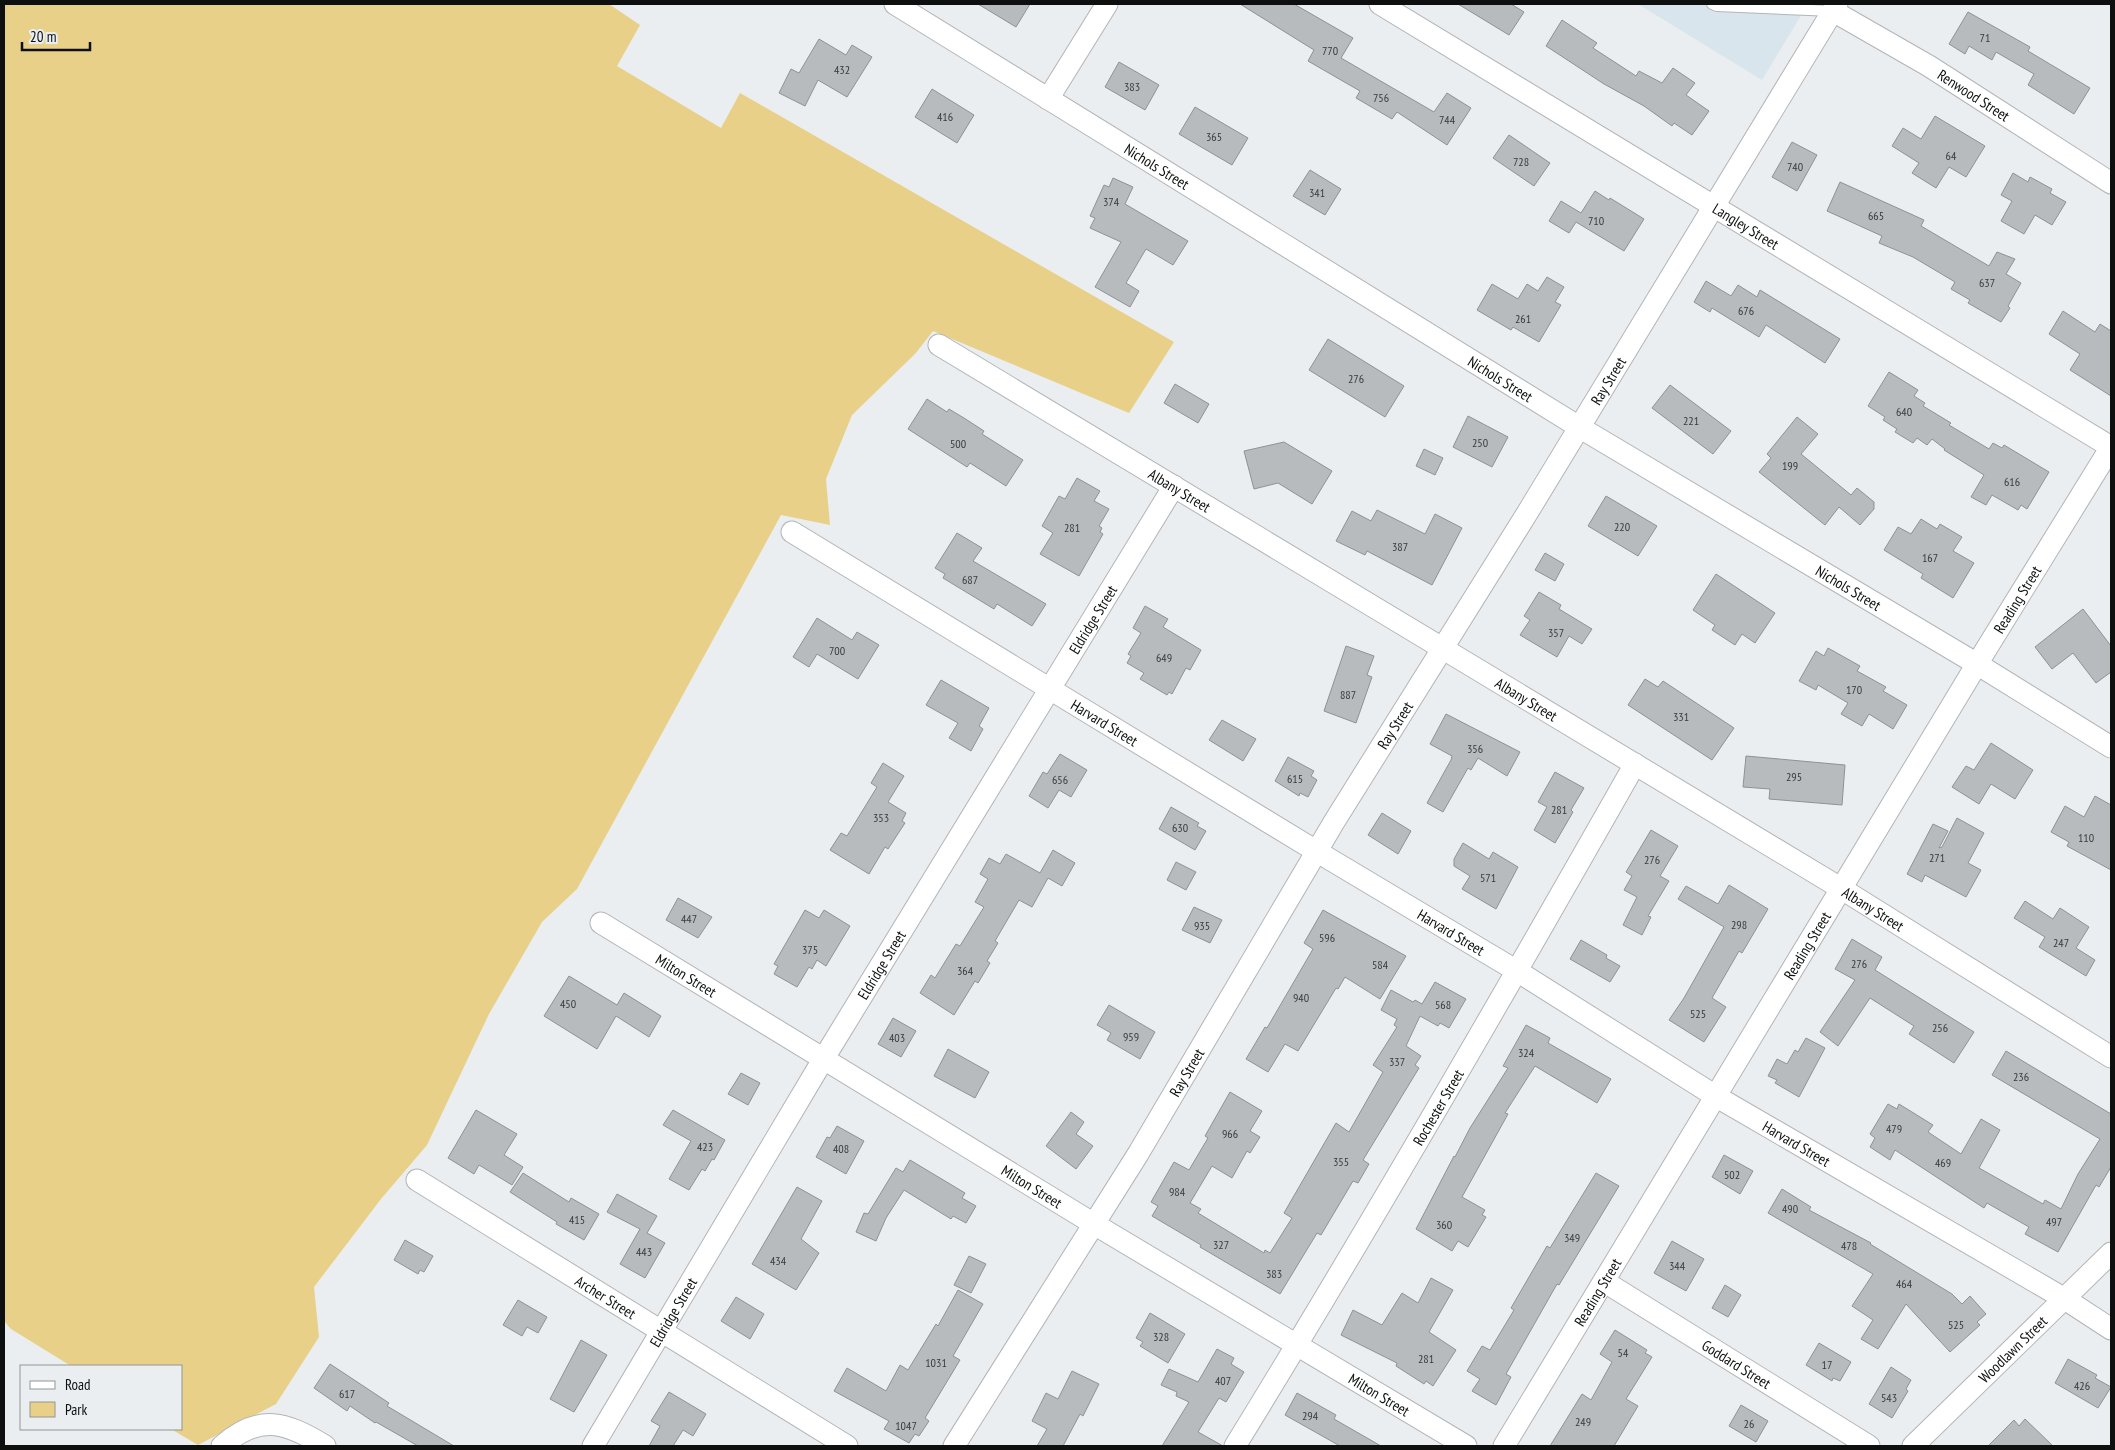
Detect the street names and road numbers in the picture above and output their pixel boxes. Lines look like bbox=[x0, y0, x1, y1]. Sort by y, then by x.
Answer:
street label: Renwood Street bbox=[1934, 65, 2013, 125]
street label: Nichols Street bbox=[1121, 139, 1193, 193]
street label: Langley Street bbox=[1709, 199, 1783, 253]
street label: Nichols Street bbox=[1465, 351, 1536, 406]
street label: Ray Street bbox=[1586, 353, 1630, 408]
street label: Albany Street bbox=[1145, 464, 1214, 516]
street label: Nichols Street bbox=[1813, 561, 1885, 614]
street label: Reading Street bbox=[1989, 562, 2045, 637]
street label: Eldridge Street bbox=[1064, 581, 1121, 657]
street label: Albany Street bbox=[1492, 673, 1561, 725]
street label: Harvard Street bbox=[1068, 695, 1142, 750]
street label: Ray Street bbox=[1373, 698, 1417, 752]
street label: Albany Street bbox=[1839, 882, 1908, 935]
street label: Harvard Street bbox=[1414, 904, 1488, 959]
street label: Reading Street bbox=[1779, 908, 1835, 983]
street label: Eldridge Street bbox=[853, 927, 909, 1003]
street label: Milton Street bbox=[653, 949, 720, 1001]
street label: Ray Street bbox=[1165, 1045, 1208, 1100]
street label: Rochester Street bbox=[1408, 1066, 1467, 1149]
street label: Harvard Street bbox=[1759, 1116, 1834, 1170]
street label: Milton Street bbox=[998, 1160, 1066, 1212]
street label: Reading Street bbox=[1569, 1255, 1625, 1329]
street label: Archer Street bbox=[572, 1271, 640, 1323]
street label: Eldridge Street bbox=[645, 1274, 701, 1350]
street label: Woodlawn Street bbox=[1974, 1311, 2051, 1387]
street label: Goddard Street bbox=[1699, 1335, 1775, 1392]
street label: Milton Street bbox=[1345, 1369, 1413, 1420]

